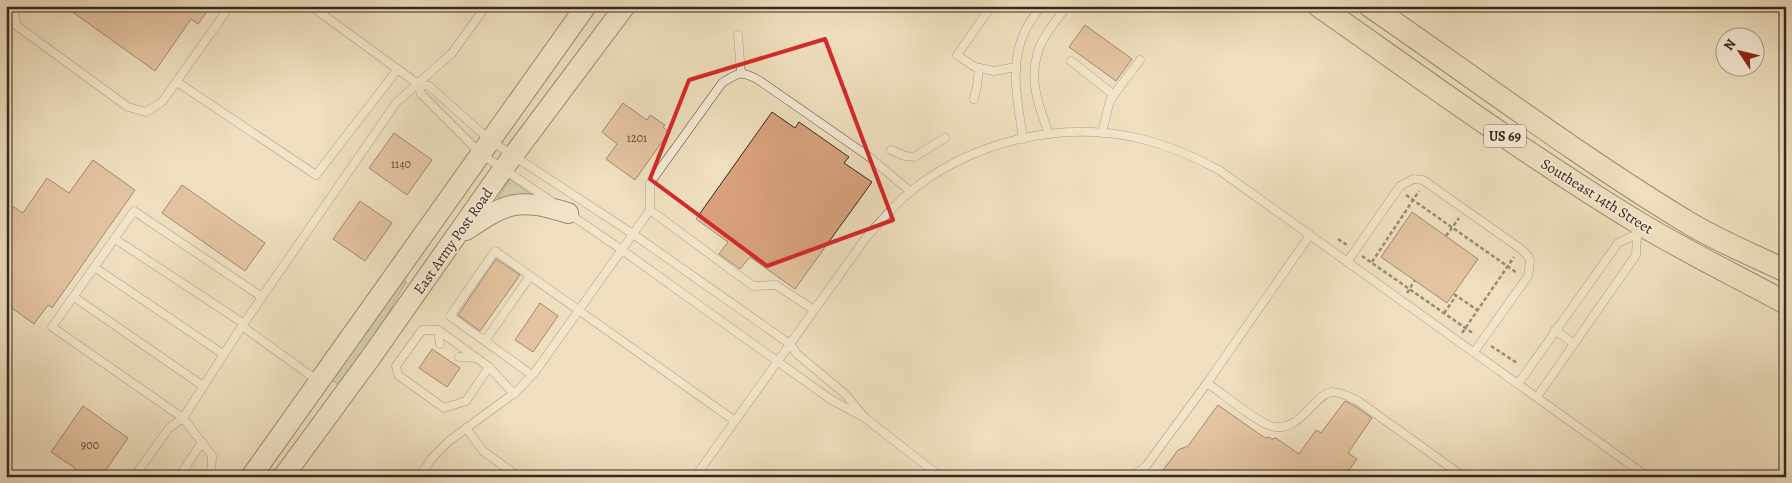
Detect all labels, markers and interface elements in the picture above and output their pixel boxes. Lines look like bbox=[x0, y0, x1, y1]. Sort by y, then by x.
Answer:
north arrow bbox=[1714, 28, 1764, 78]
text: N bbox=[1719, 35, 1740, 54]
road number: US 69 bbox=[1484, 124, 1526, 148]
house number: 1201 bbox=[627, 130, 647, 146]
street label: Southeast 14th Street bbox=[1537, 153, 1657, 239]
house number: 1140 bbox=[391, 156, 411, 172]
street label: East Army Post Road bbox=[409, 183, 498, 298]
house number: 900 bbox=[81, 437, 99, 453]

